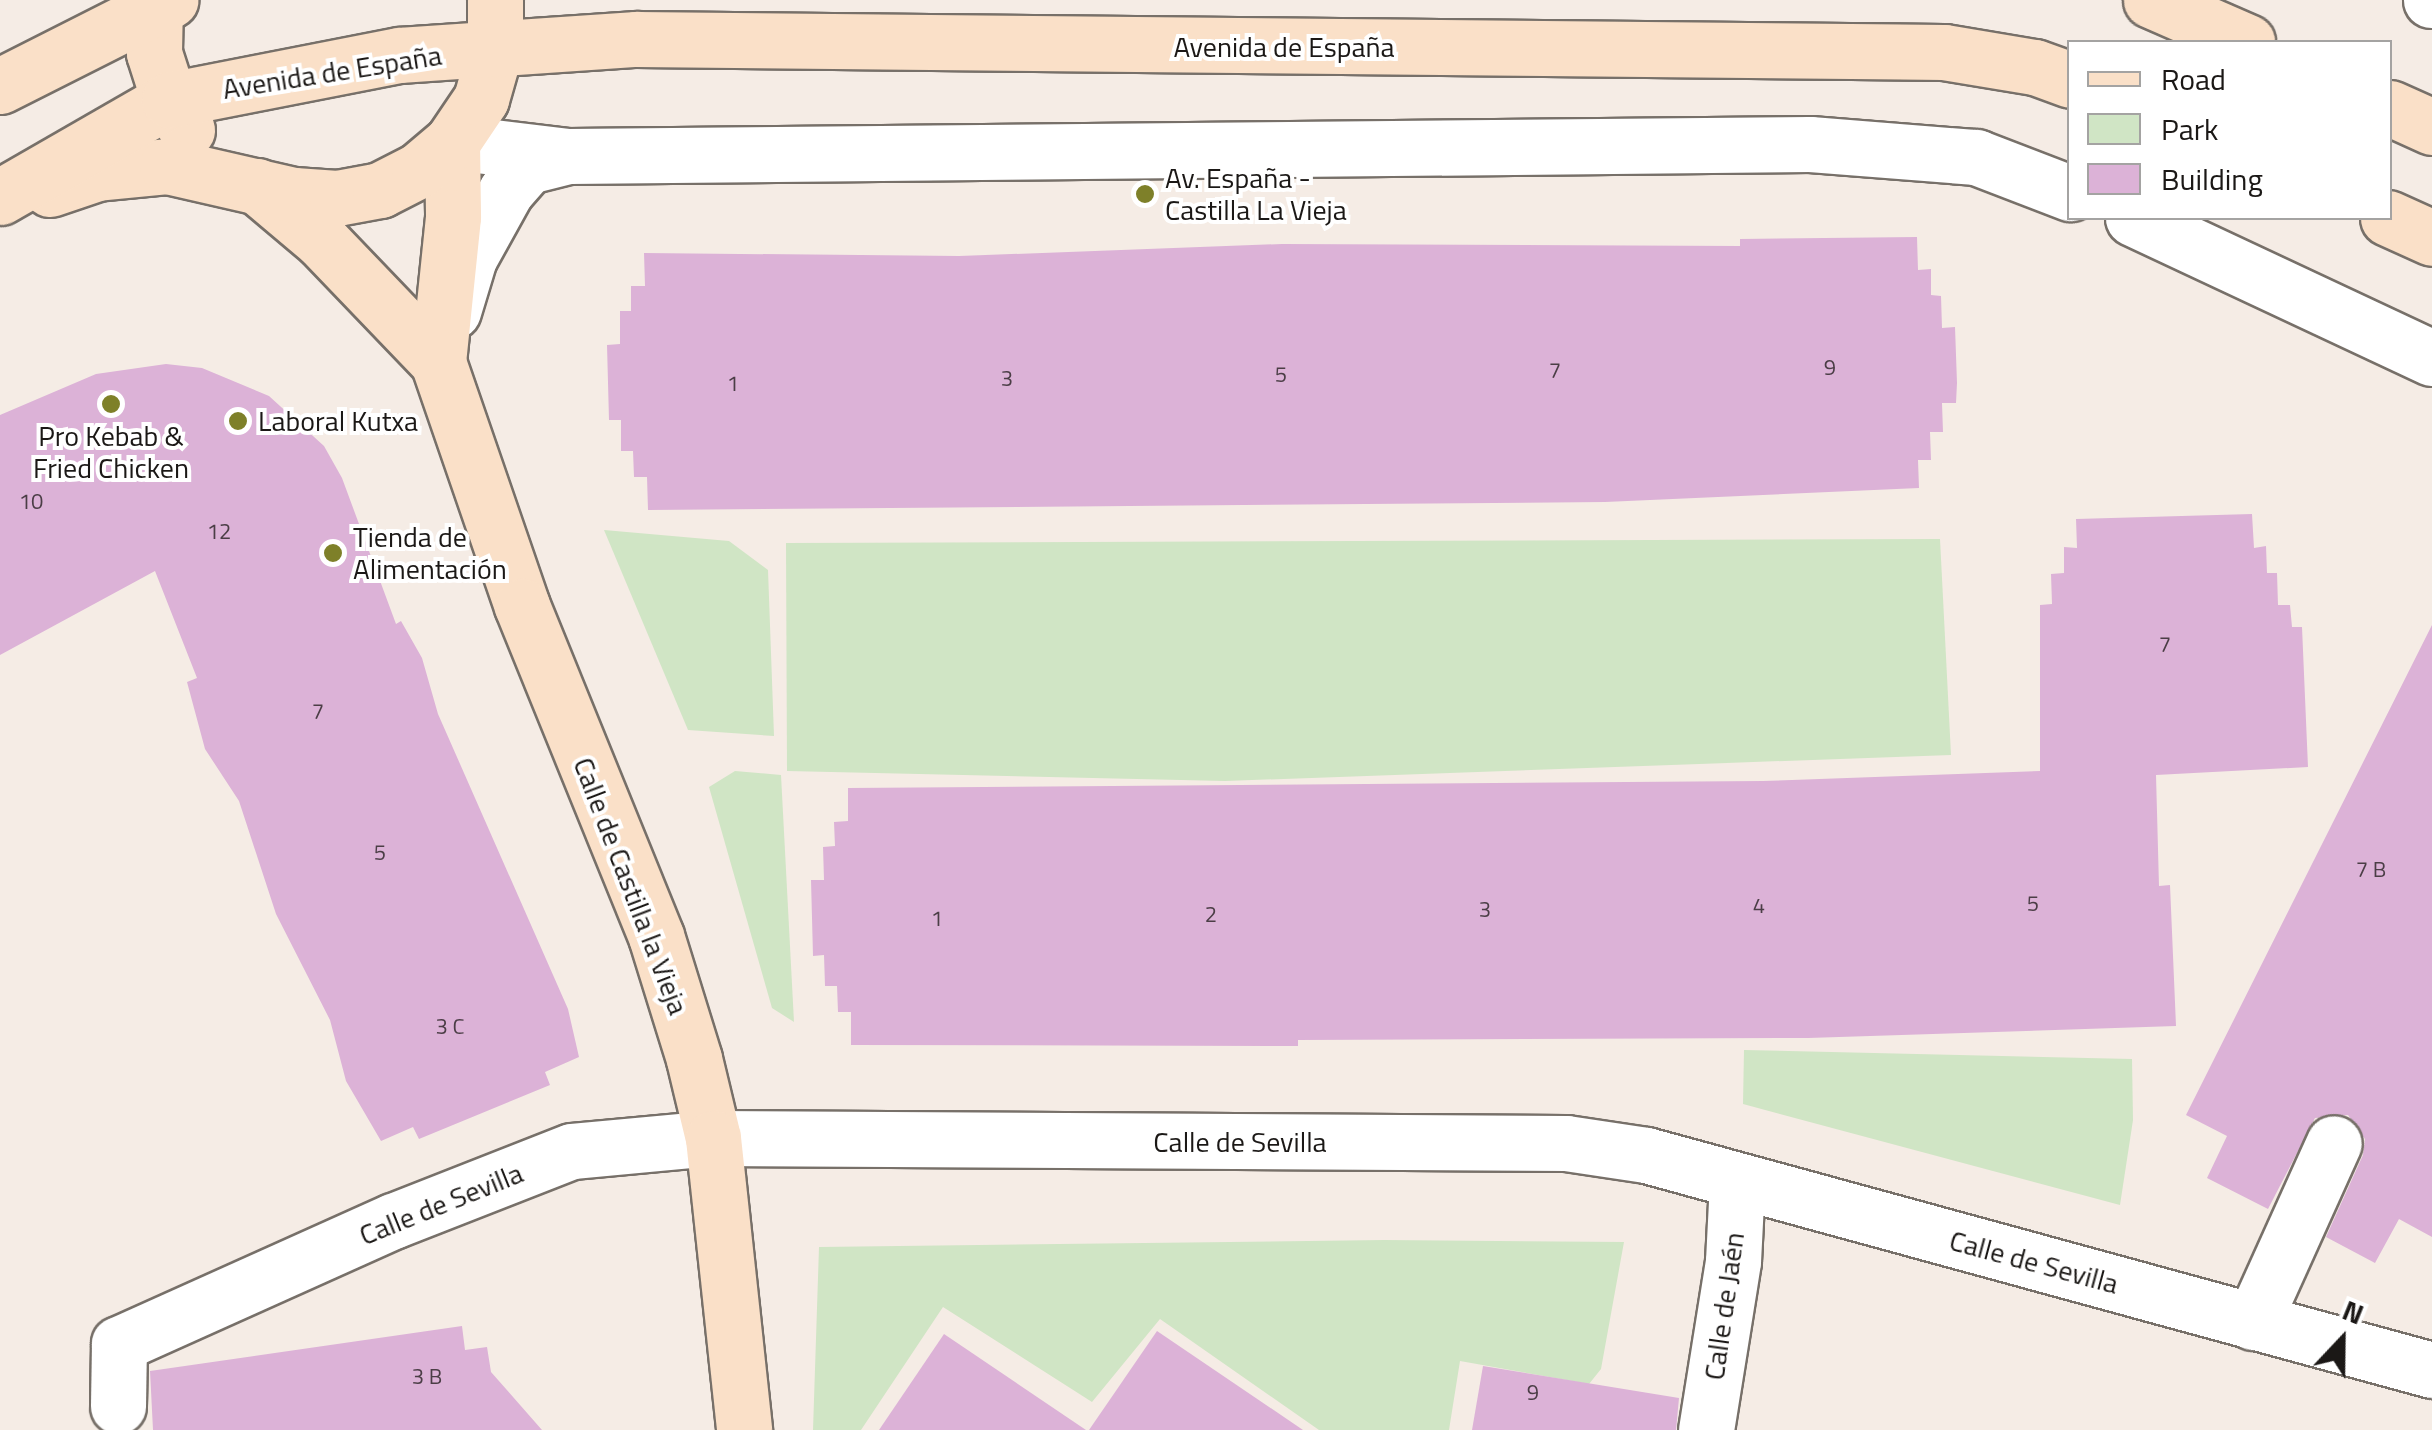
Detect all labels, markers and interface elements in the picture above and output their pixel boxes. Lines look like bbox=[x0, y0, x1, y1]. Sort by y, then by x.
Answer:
street label: Avenida de España bbox=[1173, 30, 1395, 64]
street label: Avenida de España bbox=[220, 38, 444, 106]
legend bbox=[2067, 40, 2392, 220]
text: Road bbox=[2161, 56, 2226, 102]
text: Park bbox=[2161, 106, 2218, 152]
text: Building bbox=[2161, 156, 2263, 202]
place label: Av. España - Castilla La Vieja bbox=[1165, 161, 1347, 227]
marker: Av. España - Castilla La Vieja bbox=[1134, 183, 1156, 205]
house number: 9 bbox=[1824, 355, 1836, 381]
house number: 7 bbox=[1549, 358, 1561, 384]
house number: 5 bbox=[1275, 362, 1287, 388]
house number: 3 bbox=[1001, 366, 1013, 392]
house number: 1 bbox=[727, 371, 739, 397]
marker: Pro Kebab & Fried Chicken bbox=[100, 393, 122, 415]
place label: Laboral Kutxa bbox=[258, 404, 418, 438]
marker: Laboral Kutxa bbox=[227, 410, 249, 432]
place label: Pro Kebab & Fried Chicken bbox=[33, 419, 189, 485]
house number: 10 bbox=[19, 489, 43, 515]
house number: 12 bbox=[207, 519, 231, 545]
place label: Tienda de Alimentación bbox=[353, 520, 507, 586]
marker: Tienda de Alimentación bbox=[322, 542, 344, 564]
house number: 7 bbox=[2159, 632, 2171, 658]
house number: 7 bbox=[312, 699, 324, 725]
street label: Calle de Castilla la Vieja bbox=[567, 753, 695, 1019]
house number: 5 bbox=[374, 840, 386, 866]
house number: 7 B bbox=[2356, 857, 2386, 883]
house number: 5 bbox=[2027, 891, 2039, 917]
house number: 4 bbox=[1753, 893, 1765, 919]
house number: 3 bbox=[1479, 897, 1491, 923]
house number: 2 bbox=[1205, 902, 1217, 928]
house number: 1 bbox=[931, 906, 943, 932]
house number: 3 C bbox=[435, 1014, 465, 1040]
street label: Calle de Sevilla bbox=[1153, 1125, 1327, 1159]
street label: Calle de Sevilla bbox=[354, 1156, 528, 1252]
street label: Calle de Sevilla bbox=[1946, 1223, 2122, 1301]
street label: Calle de Jaén bbox=[1697, 1230, 1751, 1382]
text: N bbox=[2336, 1288, 2370, 1335]
north arrow bbox=[2292, 1290, 2392, 1390]
house number: 3 B bbox=[412, 1364, 442, 1390]
house number: 9 bbox=[1527, 1380, 1539, 1406]

